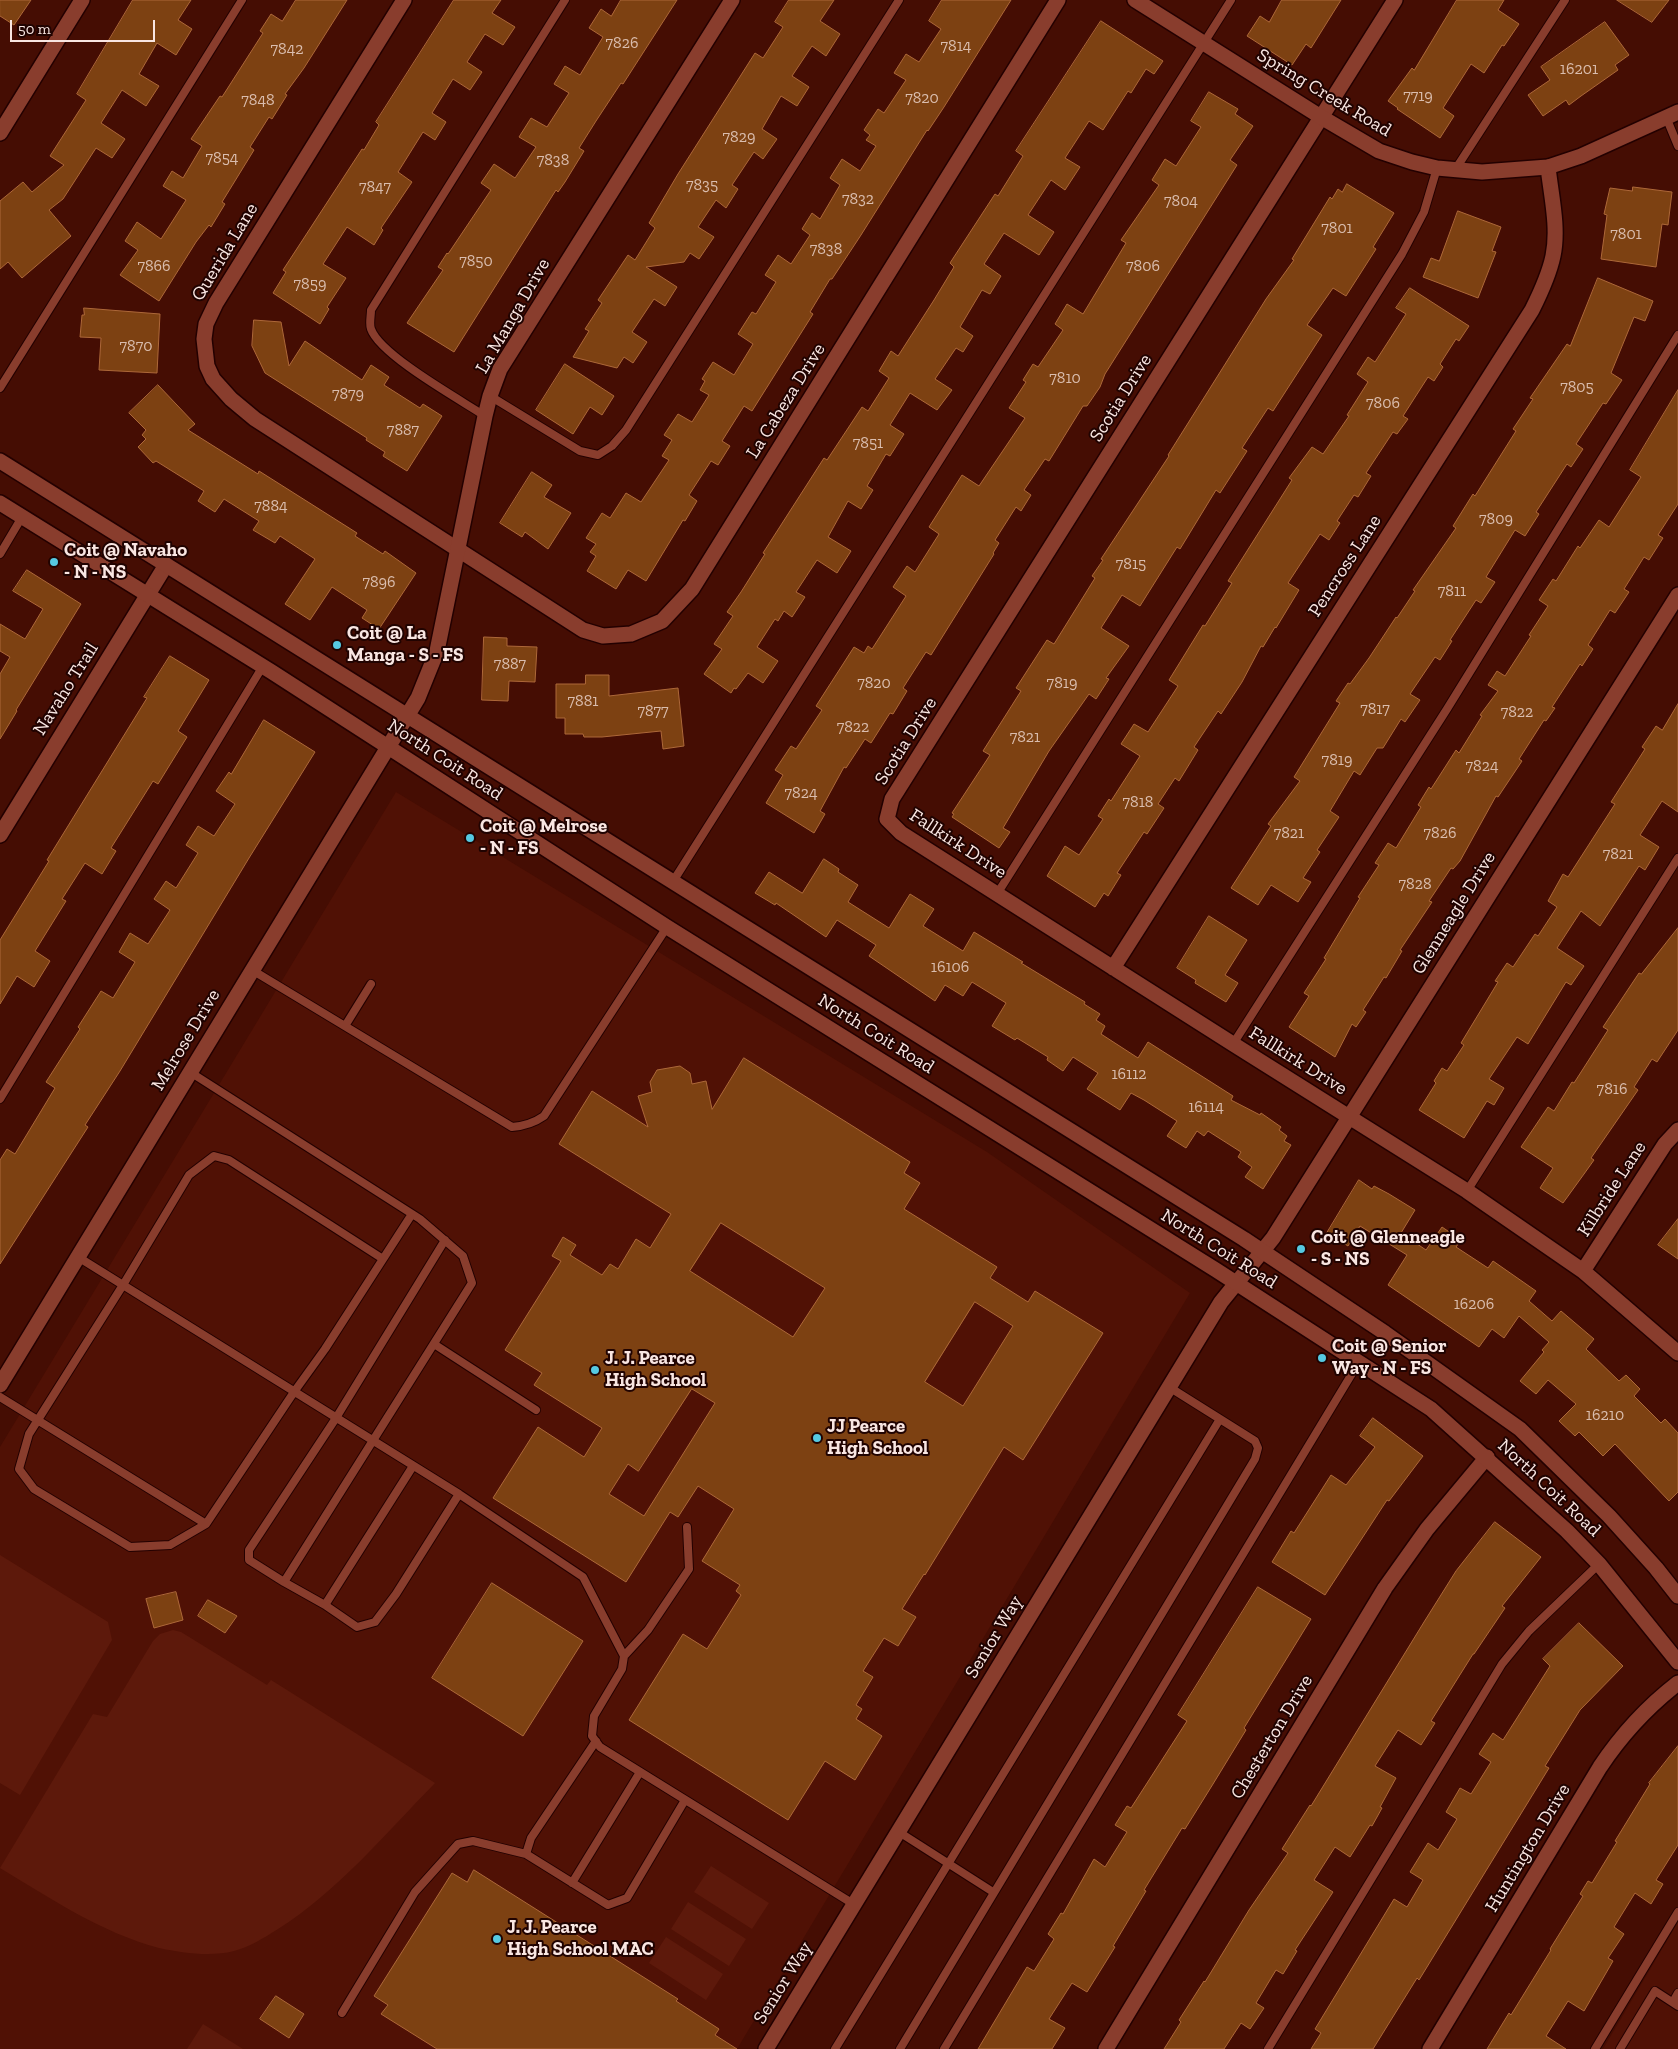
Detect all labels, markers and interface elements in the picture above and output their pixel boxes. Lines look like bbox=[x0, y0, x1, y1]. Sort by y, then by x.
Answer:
scale bar bbox=[12, 10, 158, 42]
text: 50 m bbox=[18, 20, 51, 38]
house number: 7826 bbox=[606, 33, 638, 53]
house number: 7814 bbox=[941, 36, 971, 56]
house number: 7842 bbox=[270, 39, 304, 59]
street label: Spring Creek Road bbox=[1253, 44, 1395, 142]
house number: 16201 bbox=[1560, 59, 1598, 79]
house number: 7719 bbox=[1403, 86, 1433, 106]
house number: 7820 bbox=[905, 88, 939, 108]
house number: 7848 bbox=[241, 90, 275, 110]
house number: 7829 bbox=[723, 127, 755, 147]
house number: 7854 bbox=[206, 148, 238, 168]
house number: 7838 bbox=[537, 150, 569, 170]
house number: 7835 bbox=[686, 175, 718, 195]
house number: 7847 bbox=[359, 177, 391, 197]
house number: 7832 bbox=[842, 189, 874, 209]
house number: 7804 bbox=[1164, 191, 1198, 211]
street label: Querida Lane bbox=[187, 199, 263, 305]
house number: 7801 bbox=[1321, 218, 1353, 238]
house number: 7801 bbox=[1610, 224, 1642, 244]
house number: 7838 bbox=[810, 239, 842, 259]
house number: 7850 bbox=[459, 251, 493, 271]
street label: La Manga Drive bbox=[471, 254, 555, 378]
house number: 7866 bbox=[137, 256, 171, 276]
house number: 7806 bbox=[1126, 256, 1160, 276]
house number: 7859 bbox=[294, 274, 326, 294]
house number: 7870 bbox=[120, 336, 152, 356]
street label: La Cabeza Drive bbox=[742, 339, 830, 463]
street label: Scotia Drive bbox=[1085, 350, 1157, 446]
house number: 7810 bbox=[1049, 368, 1081, 388]
house number: 7805 bbox=[1560, 377, 1594, 397]
house number: 7879 bbox=[332, 384, 364, 404]
house number: 7806 bbox=[1366, 393, 1400, 413]
house number: 7887 bbox=[387, 420, 419, 440]
house number: 7851 bbox=[853, 433, 883, 453]
house number: 7884 bbox=[254, 496, 288, 516]
house number: 7809 bbox=[1479, 509, 1513, 529]
street label: Pencross Lane bbox=[1304, 511, 1386, 621]
place label: Coit @ Navaho - N - NS bbox=[64, 540, 187, 584]
house number: 7815 bbox=[1116, 554, 1146, 574]
marker: Coit @ Navaho - N - NS bbox=[48, 556, 60, 568]
house number: 7896 bbox=[362, 572, 396, 592]
house number: 7811 bbox=[1438, 581, 1466, 601]
place label: Coit @ La Manga - S - FS bbox=[347, 623, 464, 667]
street label: Navaho Trail bbox=[29, 638, 103, 740]
marker: Coit @ La Manga - S - FS bbox=[331, 639, 343, 651]
house number: 7887 bbox=[494, 654, 526, 674]
house number: 7820 bbox=[857, 673, 891, 693]
house number: 7819 bbox=[1047, 673, 1077, 693]
house number: 7881 bbox=[568, 691, 598, 711]
street label: Scotia Drive bbox=[870, 693, 942, 789]
house number: 7817 bbox=[1360, 699, 1390, 719]
house number: 7877 bbox=[637, 701, 669, 721]
house number: 7822 bbox=[1501, 702, 1533, 722]
street label: North Coit Road bbox=[383, 714, 507, 806]
house number: 7822 bbox=[837, 717, 869, 737]
house number: 7821 bbox=[1010, 727, 1040, 747]
house number: 7819 bbox=[1322, 750, 1352, 770]
house number: 7824 bbox=[1465, 756, 1499, 776]
house number: 7824 bbox=[784, 783, 818, 803]
house number: 7818 bbox=[1123, 792, 1153, 812]
street label: Fallkirk Drive bbox=[905, 804, 1011, 884]
place label: Coit @ Melrose - N - FS bbox=[480, 816, 607, 860]
house number: 7821 bbox=[1274, 823, 1304, 843]
house number: 7826 bbox=[1424, 823, 1456, 843]
marker: Coit @ Melrose - N - FS bbox=[464, 832, 476, 844]
house number: 7821 bbox=[1603, 844, 1633, 864]
street label: Glenneagle Drive bbox=[1407, 847, 1501, 979]
house number: 7828 bbox=[1399, 874, 1431, 894]
house number: 16106 bbox=[931, 957, 969, 977]
street label: Melrose Drive bbox=[147, 985, 225, 1095]
street label: North Coit Road bbox=[814, 989, 938, 1079]
street label: Fallkirk Drive bbox=[1245, 1022, 1351, 1100]
house number: 16112 bbox=[1111, 1064, 1147, 1084]
house number: 7816 bbox=[1597, 1079, 1627, 1099]
house number: 16114 bbox=[1188, 1097, 1224, 1117]
street label: Kilbride Lane bbox=[1573, 1137, 1651, 1241]
street label: North Coit Road bbox=[1157, 1204, 1281, 1294]
place label: Coit @ Glenneagle - S - NS bbox=[1311, 1227, 1465, 1271]
marker: Coit @ Glenneagle - S - NS bbox=[1295, 1243, 1307, 1255]
house number: 16206 bbox=[1454, 1294, 1494, 1314]
place label: Coit @ Senior Way - N - FS bbox=[1332, 1336, 1447, 1380]
place label: J. J. Pearce High School bbox=[605, 1348, 706, 1392]
marker: Coit @ Senior Way - N - FS bbox=[1316, 1352, 1328, 1364]
marker: J. J. Pearce High School bbox=[589, 1364, 601, 1376]
house number: 16210 bbox=[1586, 1405, 1624, 1425]
place label: JJ Pearce High School bbox=[827, 1416, 928, 1460]
marker: JJ Pearce High School bbox=[811, 1432, 823, 1444]
street label: North Coit Road bbox=[1493, 1434, 1605, 1542]
street label: Senior Way bbox=[960, 1591, 1028, 1683]
street label: Chesterton Drive bbox=[1226, 1671, 1318, 1803]
street label: Huntington Drive bbox=[1481, 1780, 1575, 1916]
place label: J. J. Pearce High School MAC bbox=[507, 1917, 654, 1961]
marker: J. J. Pearce High School MAC bbox=[491, 1933, 503, 1945]
street label: Senior Way bbox=[749, 1938, 817, 2028]

